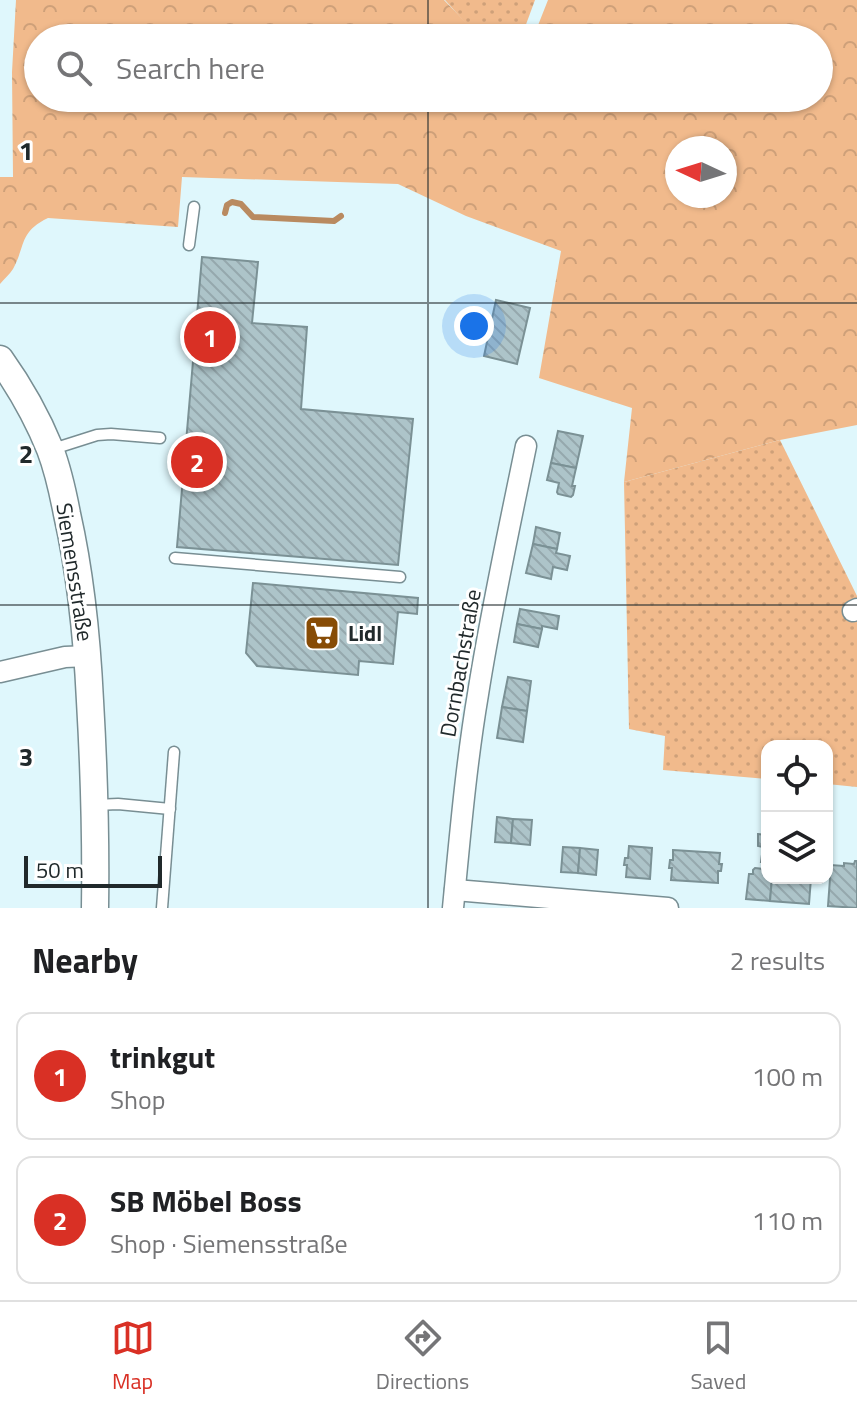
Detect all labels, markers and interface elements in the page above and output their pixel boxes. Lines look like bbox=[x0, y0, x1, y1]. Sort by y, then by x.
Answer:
search box bbox=[24, 24, 833, 112]
text: Search here bbox=[116, 45, 265, 91]
icon: search bbox=[52, 46, 96, 90]
text: 1 bbox=[19, 131, 33, 170]
north arrow bbox=[665, 136, 737, 208]
your location bbox=[454, 306, 494, 346]
pin: 1 bbox=[184, 307, 236, 367]
pin: 2 bbox=[171, 432, 223, 492]
text: 2 bbox=[19, 434, 33, 473]
street label: Siemensstraße bbox=[47, 500, 103, 644]
street label: Dornbachstraße bbox=[430, 586, 490, 740]
supermarket icon: Lidl bbox=[303, 614, 341, 652]
place label: Lidl bbox=[348, 616, 382, 650]
text: 3 bbox=[19, 737, 33, 776]
map controls bbox=[761, 740, 833, 884]
button: locate bbox=[761, 740, 833, 812]
button: layers bbox=[761, 812, 833, 884]
scale bar bbox=[24, 852, 162, 888]
text: 50 m bbox=[36, 853, 84, 887]
text: Nearby bbox=[32, 934, 138, 986]
text: 2 results bbox=[730, 941, 825, 980]
text: trinkgut bbox=[110, 1034, 215, 1080]
text: 1 bbox=[53, 1057, 67, 1096]
text: 100 m bbox=[752, 1057, 823, 1096]
text: Shop bbox=[110, 1080, 165, 1119]
text: SB Möbel Boss bbox=[110, 1178, 302, 1224]
text: 2 bbox=[53, 1201, 67, 1240]
text: 110 m bbox=[752, 1201, 823, 1240]
text: Shop · Siemensstraße bbox=[110, 1224, 348, 1263]
tab: Map bbox=[111, 1316, 155, 1398]
tab: Directions bbox=[376, 1316, 469, 1398]
tab: Saved bbox=[690, 1316, 746, 1398]

